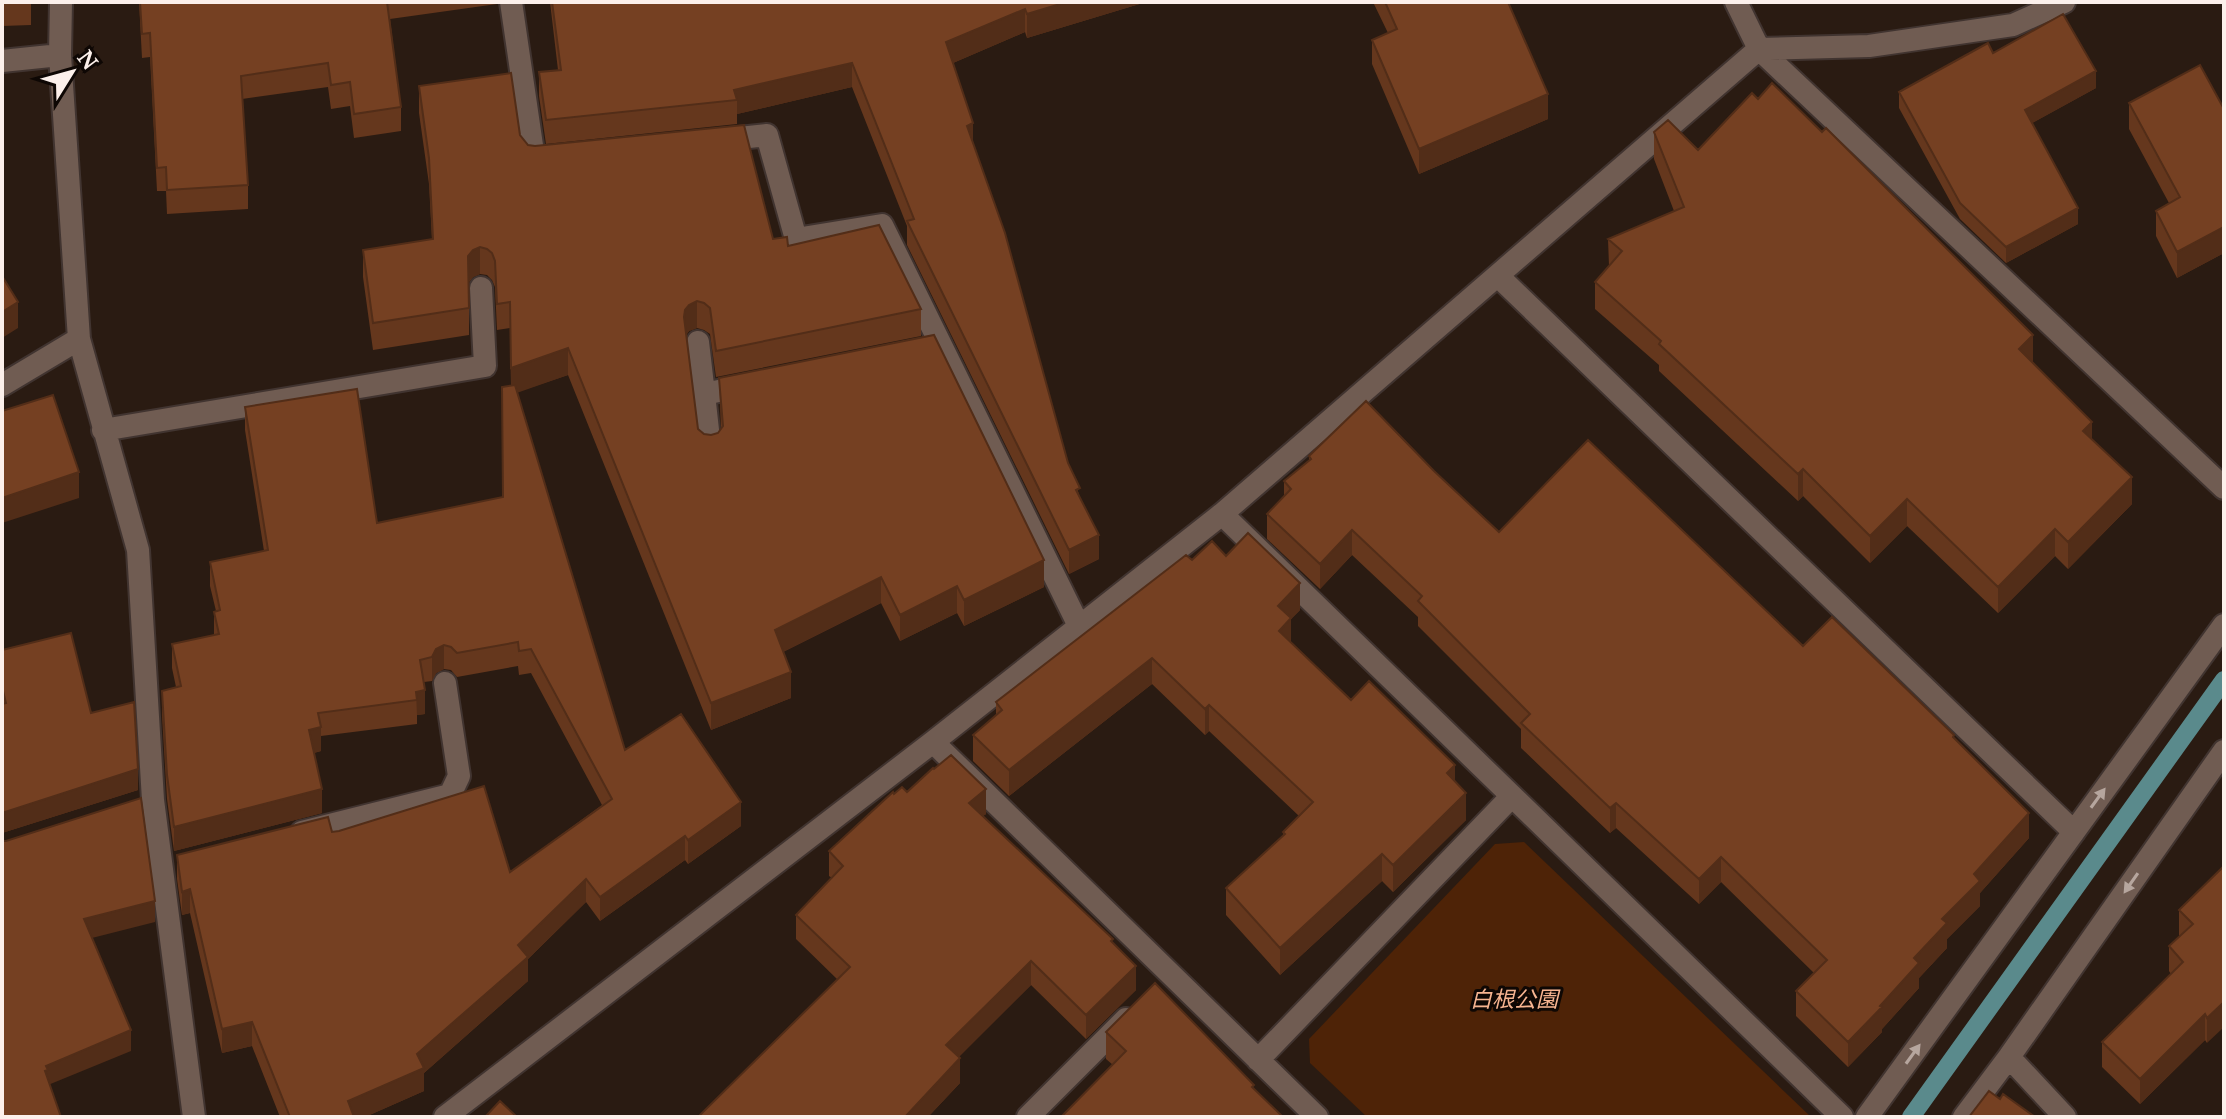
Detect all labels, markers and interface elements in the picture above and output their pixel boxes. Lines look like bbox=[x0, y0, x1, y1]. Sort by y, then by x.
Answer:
north arrow bbox=[32, 32, 112, 112]
text: N bbox=[72, 43, 106, 75]
one-way arrow bbox=[2090, 788, 2106, 809]
one-way arrow bbox=[2124, 873, 2139, 894]
park label: 白根公園 bbox=[1470, 983, 1561, 1013]
one-way arrow bbox=[1904, 1044, 1920, 1064]

